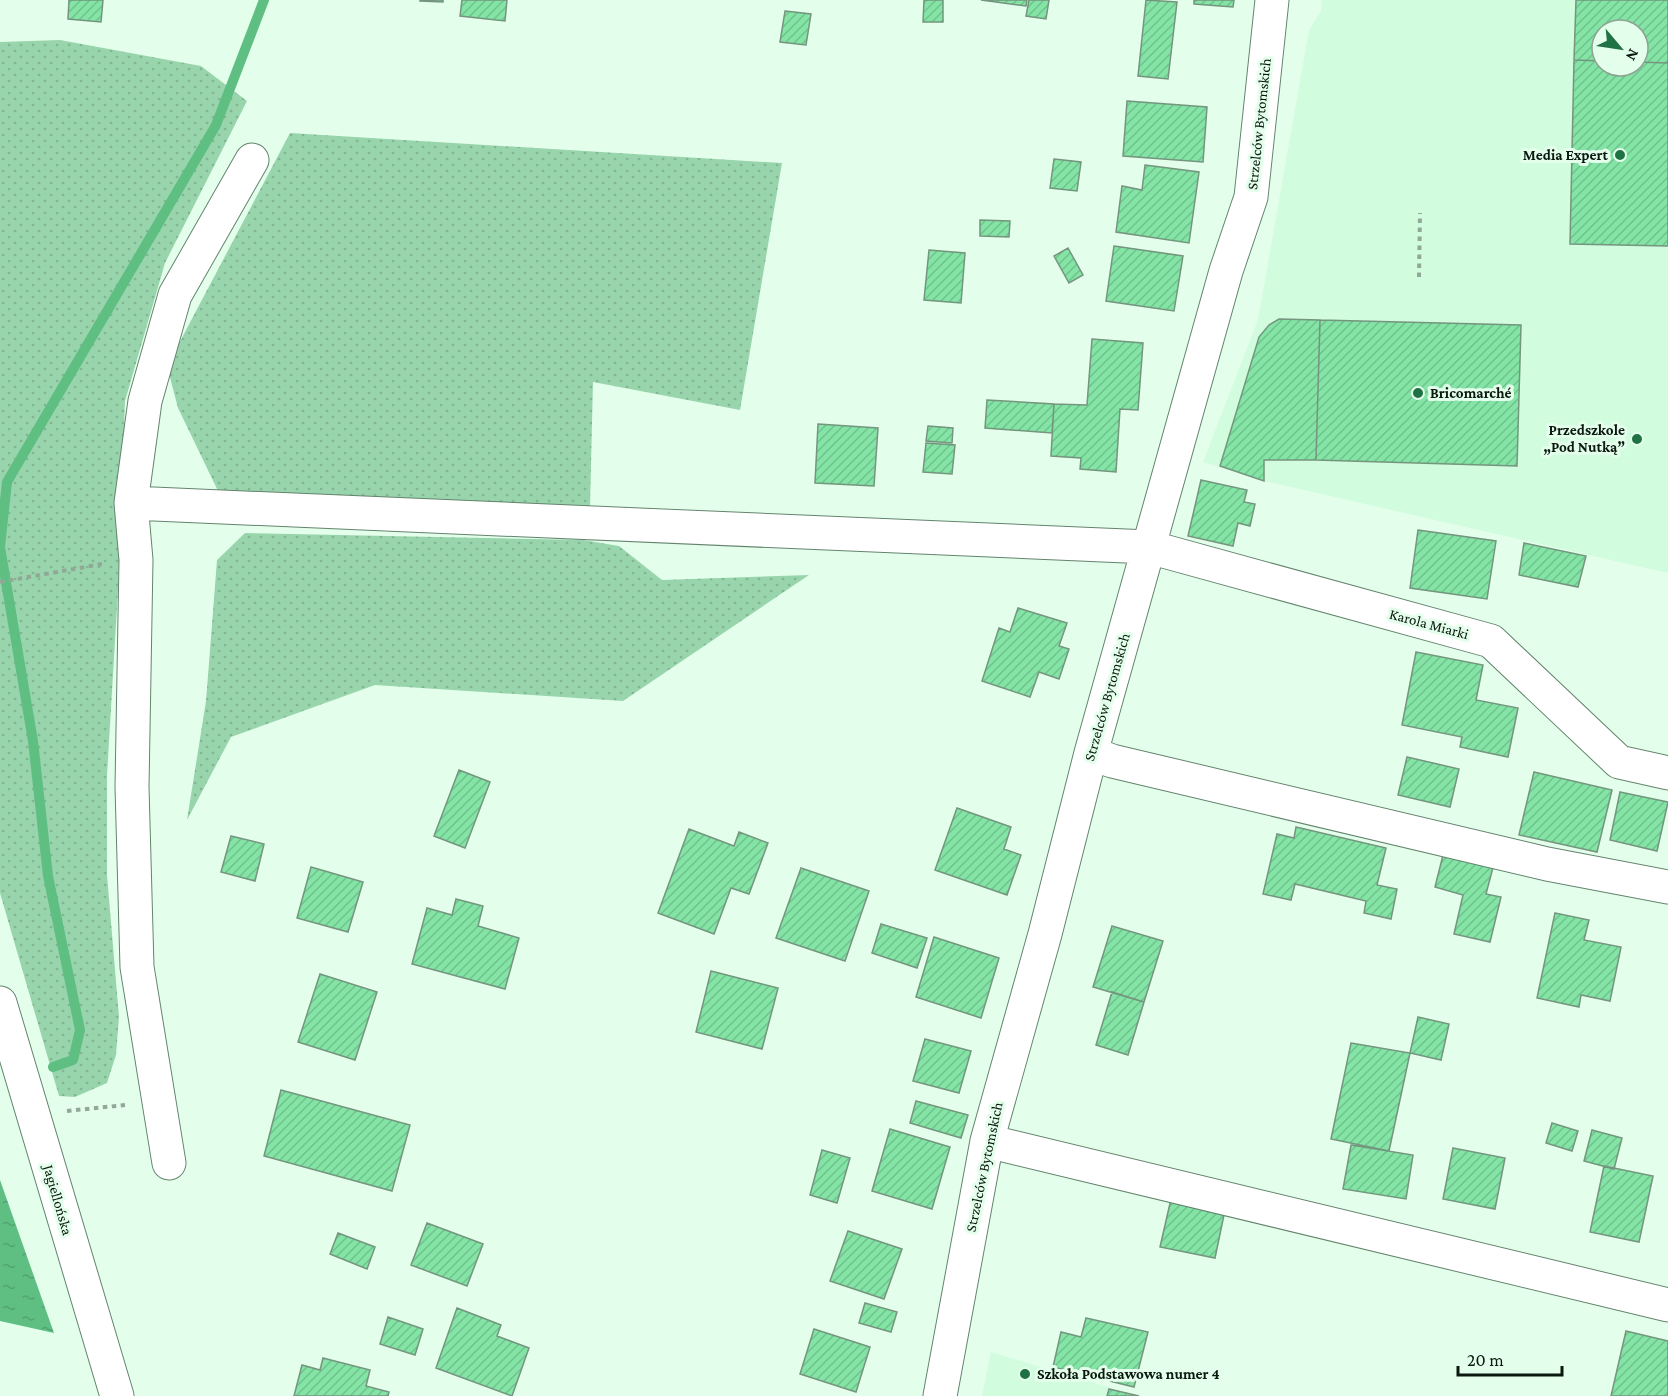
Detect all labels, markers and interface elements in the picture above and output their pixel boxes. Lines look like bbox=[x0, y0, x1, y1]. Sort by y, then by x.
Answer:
north arrow bbox=[1590, 18, 1650, 78]
text: N bbox=[1623, 46, 1643, 64]
street label: Strzelców Bytomskich bbox=[1244, 57, 1275, 191]
place label: Media Expert bbox=[1523, 147, 1609, 163]
marker: Media Expert bbox=[1613, 148, 1627, 162]
place label: Bricomarché bbox=[1430, 385, 1512, 401]
marker: Bricomarché bbox=[1411, 386, 1425, 400]
place label: Przedszkole „Pod Nutką” bbox=[1543, 422, 1625, 455]
marker: Przedszkole „Pod Nutką” bbox=[1630, 432, 1644, 446]
street label: Karola Miarki bbox=[1388, 606, 1470, 642]
street label: Strzelców Bytomskich bbox=[1081, 631, 1134, 763]
street label: Strzelców Bytomskich bbox=[962, 1101, 1007, 1234]
street label: Jagiellońska bbox=[39, 1161, 76, 1237]
scale bar bbox=[1458, 1339, 1562, 1377]
text: 20 m bbox=[1467, 1350, 1504, 1370]
place label: Szkoła Podstawowa numer 4 bbox=[1037, 1366, 1220, 1382]
marker: Szkoła Podstawowa numer 4 bbox=[1018, 1367, 1032, 1381]

